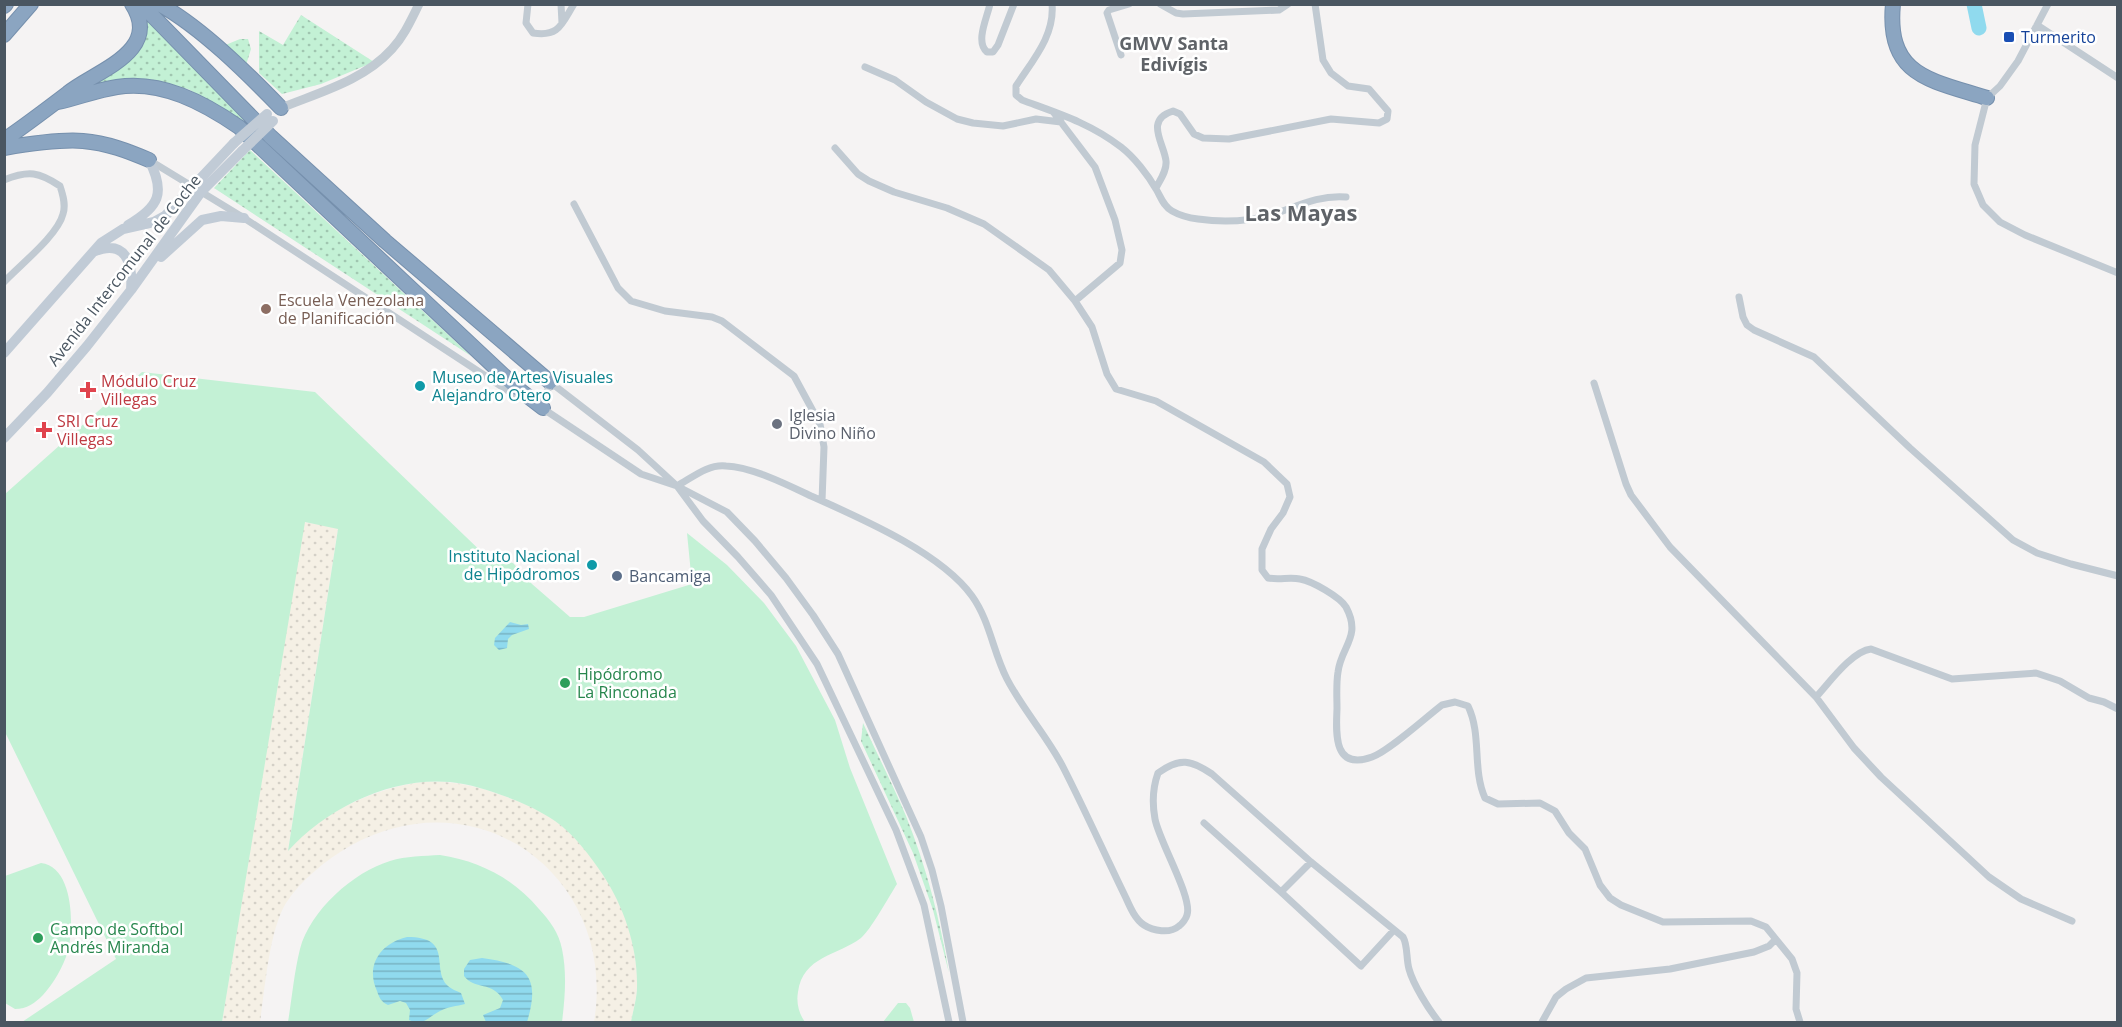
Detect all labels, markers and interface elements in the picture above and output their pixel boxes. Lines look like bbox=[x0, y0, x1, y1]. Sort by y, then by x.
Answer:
place label: Turmerito bbox=[2021, 26, 2096, 48]
marker: Turmerito bbox=[2002, 30, 2016, 44]
district label: GMVV Santa Edivígis bbox=[1119, 31, 1229, 76]
street label: Avenida Intercomunal de Coche bbox=[42, 170, 206, 370]
district label: Las Mayas bbox=[1244, 197, 1358, 227]
place label: Escuela Venezolana de Planificación bbox=[278, 289, 424, 329]
marker: Escuela Venezolana de Planificación bbox=[259, 302, 273, 316]
place label: Museo de Artes Visuales Alejandro Otero bbox=[432, 366, 613, 406]
place label: Módulo Cruz Villegas bbox=[101, 370, 196, 410]
marker: Museo de Artes Visuales Alejandro Otero bbox=[413, 379, 427, 393]
marker: Módulo Cruz Villegas bbox=[79, 381, 97, 399]
place label: Iglesia Divino Niño bbox=[789, 404, 876, 444]
place label: SRI Cruz Villegas bbox=[57, 410, 118, 450]
marker: Iglesia Divino Niño bbox=[770, 417, 784, 431]
marker: SRI Cruz Villegas bbox=[35, 421, 53, 439]
place label: Instituto Nacional de Hipódromos bbox=[448, 545, 580, 585]
marker: Instituto Nacional de Hipódromos bbox=[585, 558, 599, 572]
place label: Bancamiga bbox=[629, 565, 711, 587]
marker: Bancamiga bbox=[610, 569, 624, 583]
place label: Hipódromo La Rinconada bbox=[577, 663, 677, 703]
marker: Hipódromo La Rinconada bbox=[558, 676, 572, 690]
place label: Campo de Softbol Andrés Miranda bbox=[50, 918, 183, 958]
marker: Campo de Softbol Andrés Miranda bbox=[31, 931, 45, 945]

